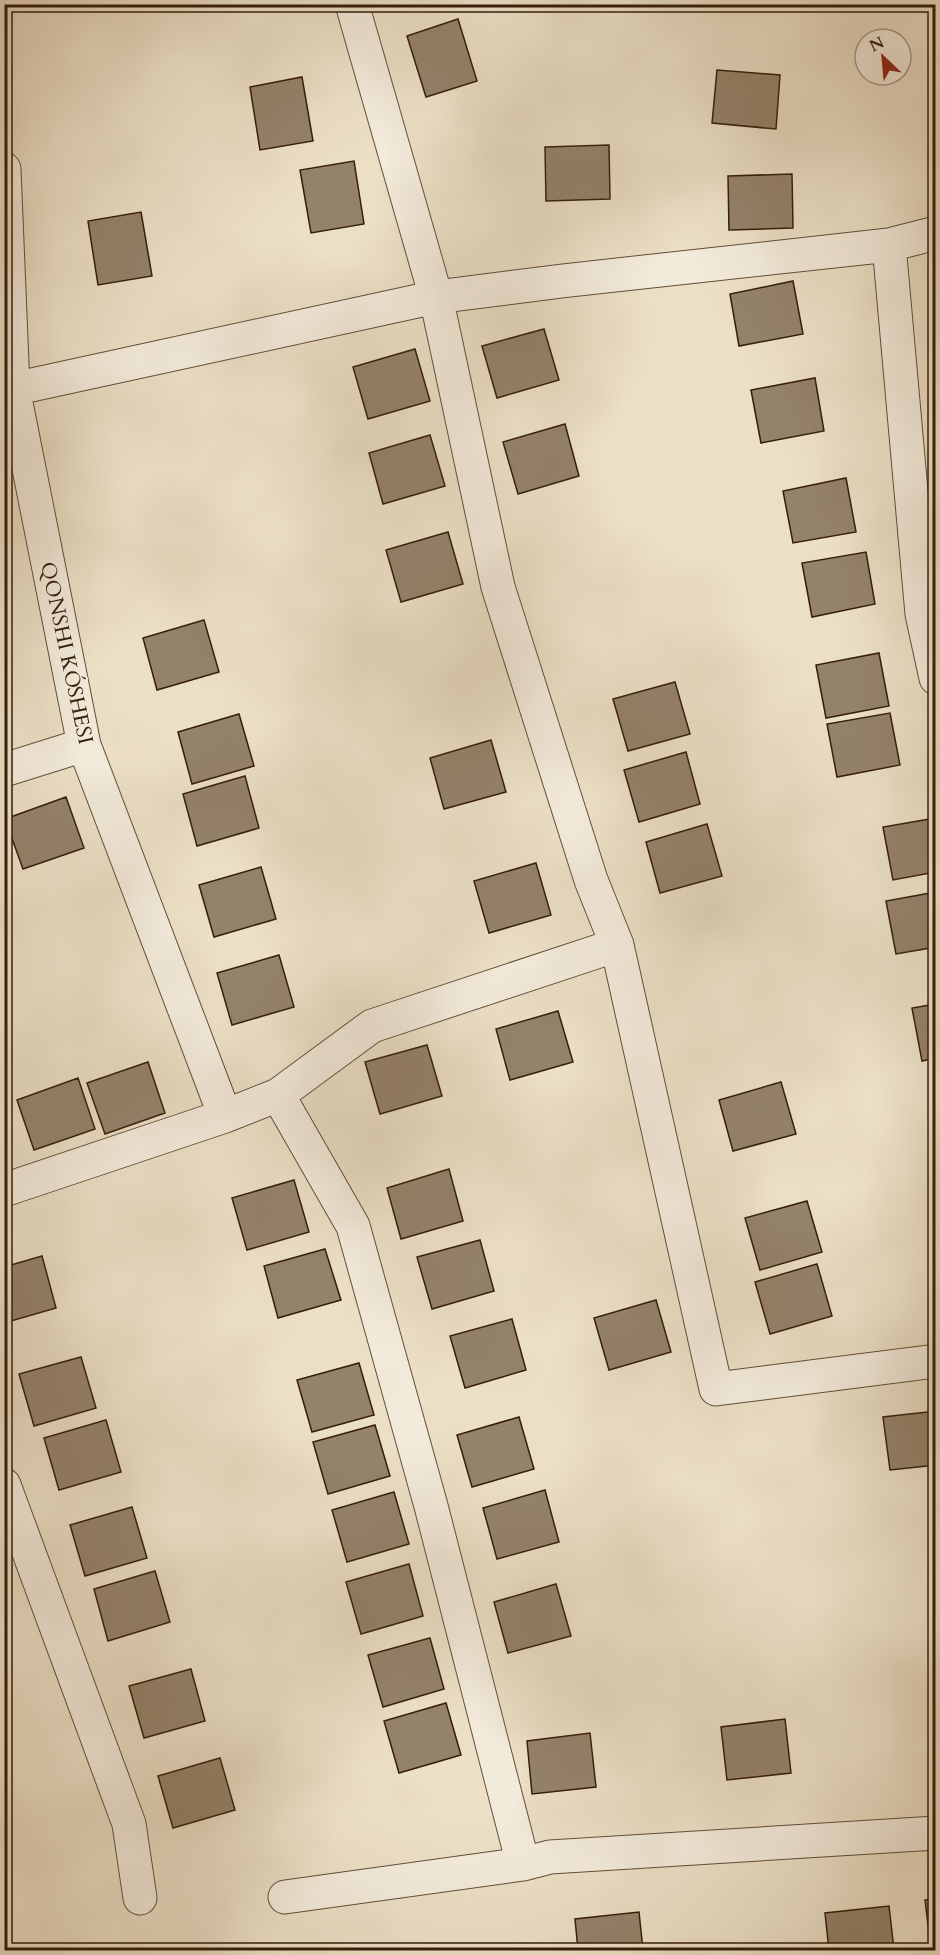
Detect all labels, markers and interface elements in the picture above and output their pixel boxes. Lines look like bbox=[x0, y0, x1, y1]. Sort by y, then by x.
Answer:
north arrow bbox=[853, 27, 913, 87]
text: N bbox=[866, 31, 888, 57]
street label: QONSHI KÓSHESI bbox=[33, 559, 101, 747]

